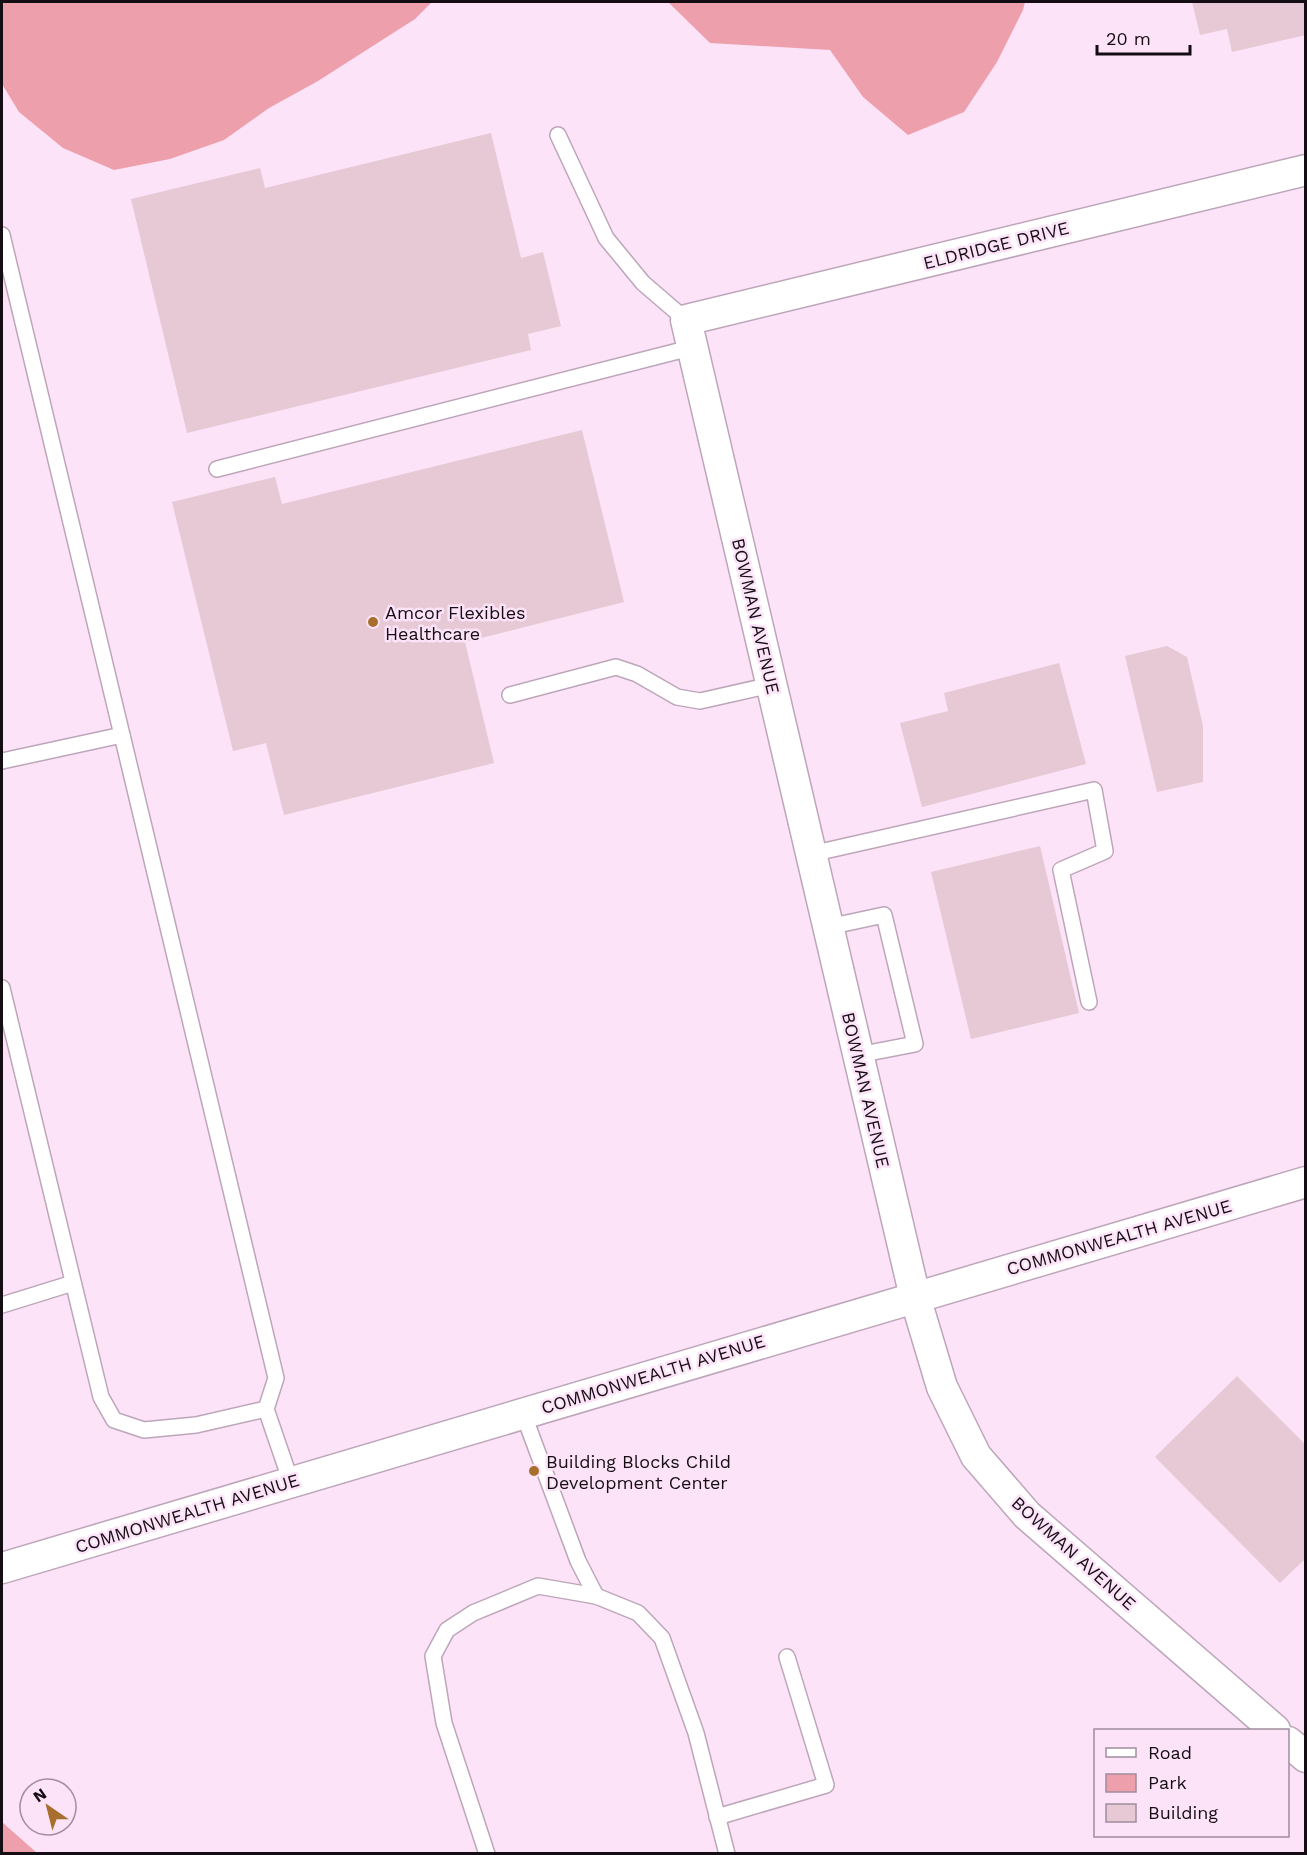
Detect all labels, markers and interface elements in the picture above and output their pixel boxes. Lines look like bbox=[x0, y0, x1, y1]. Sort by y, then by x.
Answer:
scale bar bbox=[1097, 18, 1190, 56]
text: 20 m bbox=[1106, 28, 1151, 49]
street label: ELDRIDGE DRIVE bbox=[921, 217, 1071, 273]
street label: BOWMAN AVENUE bbox=[728, 536, 784, 696]
place label: Amcor Flexibles Healthcare bbox=[385, 602, 526, 644]
marker: Amcor Flexibles Healthcare bbox=[366, 615, 380, 629]
street label: BOWMAN AVENUE bbox=[838, 1010, 894, 1170]
street label: COMMONWEALTH AVENUE bbox=[1004, 1195, 1234, 1279]
street label: COMMONWEALTH AVENUE bbox=[538, 1330, 768, 1418]
place label: Building Blocks Child Development Center bbox=[546, 1451, 731, 1493]
marker: Building Blocks Child Development Center bbox=[527, 1464, 541, 1478]
street label: COMMONWEALTH AVENUE bbox=[72, 1469, 302, 1557]
street label: BOWMAN AVENUE bbox=[1008, 1492, 1140, 1614]
legend bbox=[1094, 1729, 1289, 1837]
text: Road bbox=[1148, 1742, 1192, 1763]
text: Park bbox=[1148, 1772, 1187, 1793]
north arrow bbox=[18, 1777, 78, 1837]
text: N bbox=[29, 1784, 50, 1806]
text: Building bbox=[1148, 1802, 1218, 1823]

